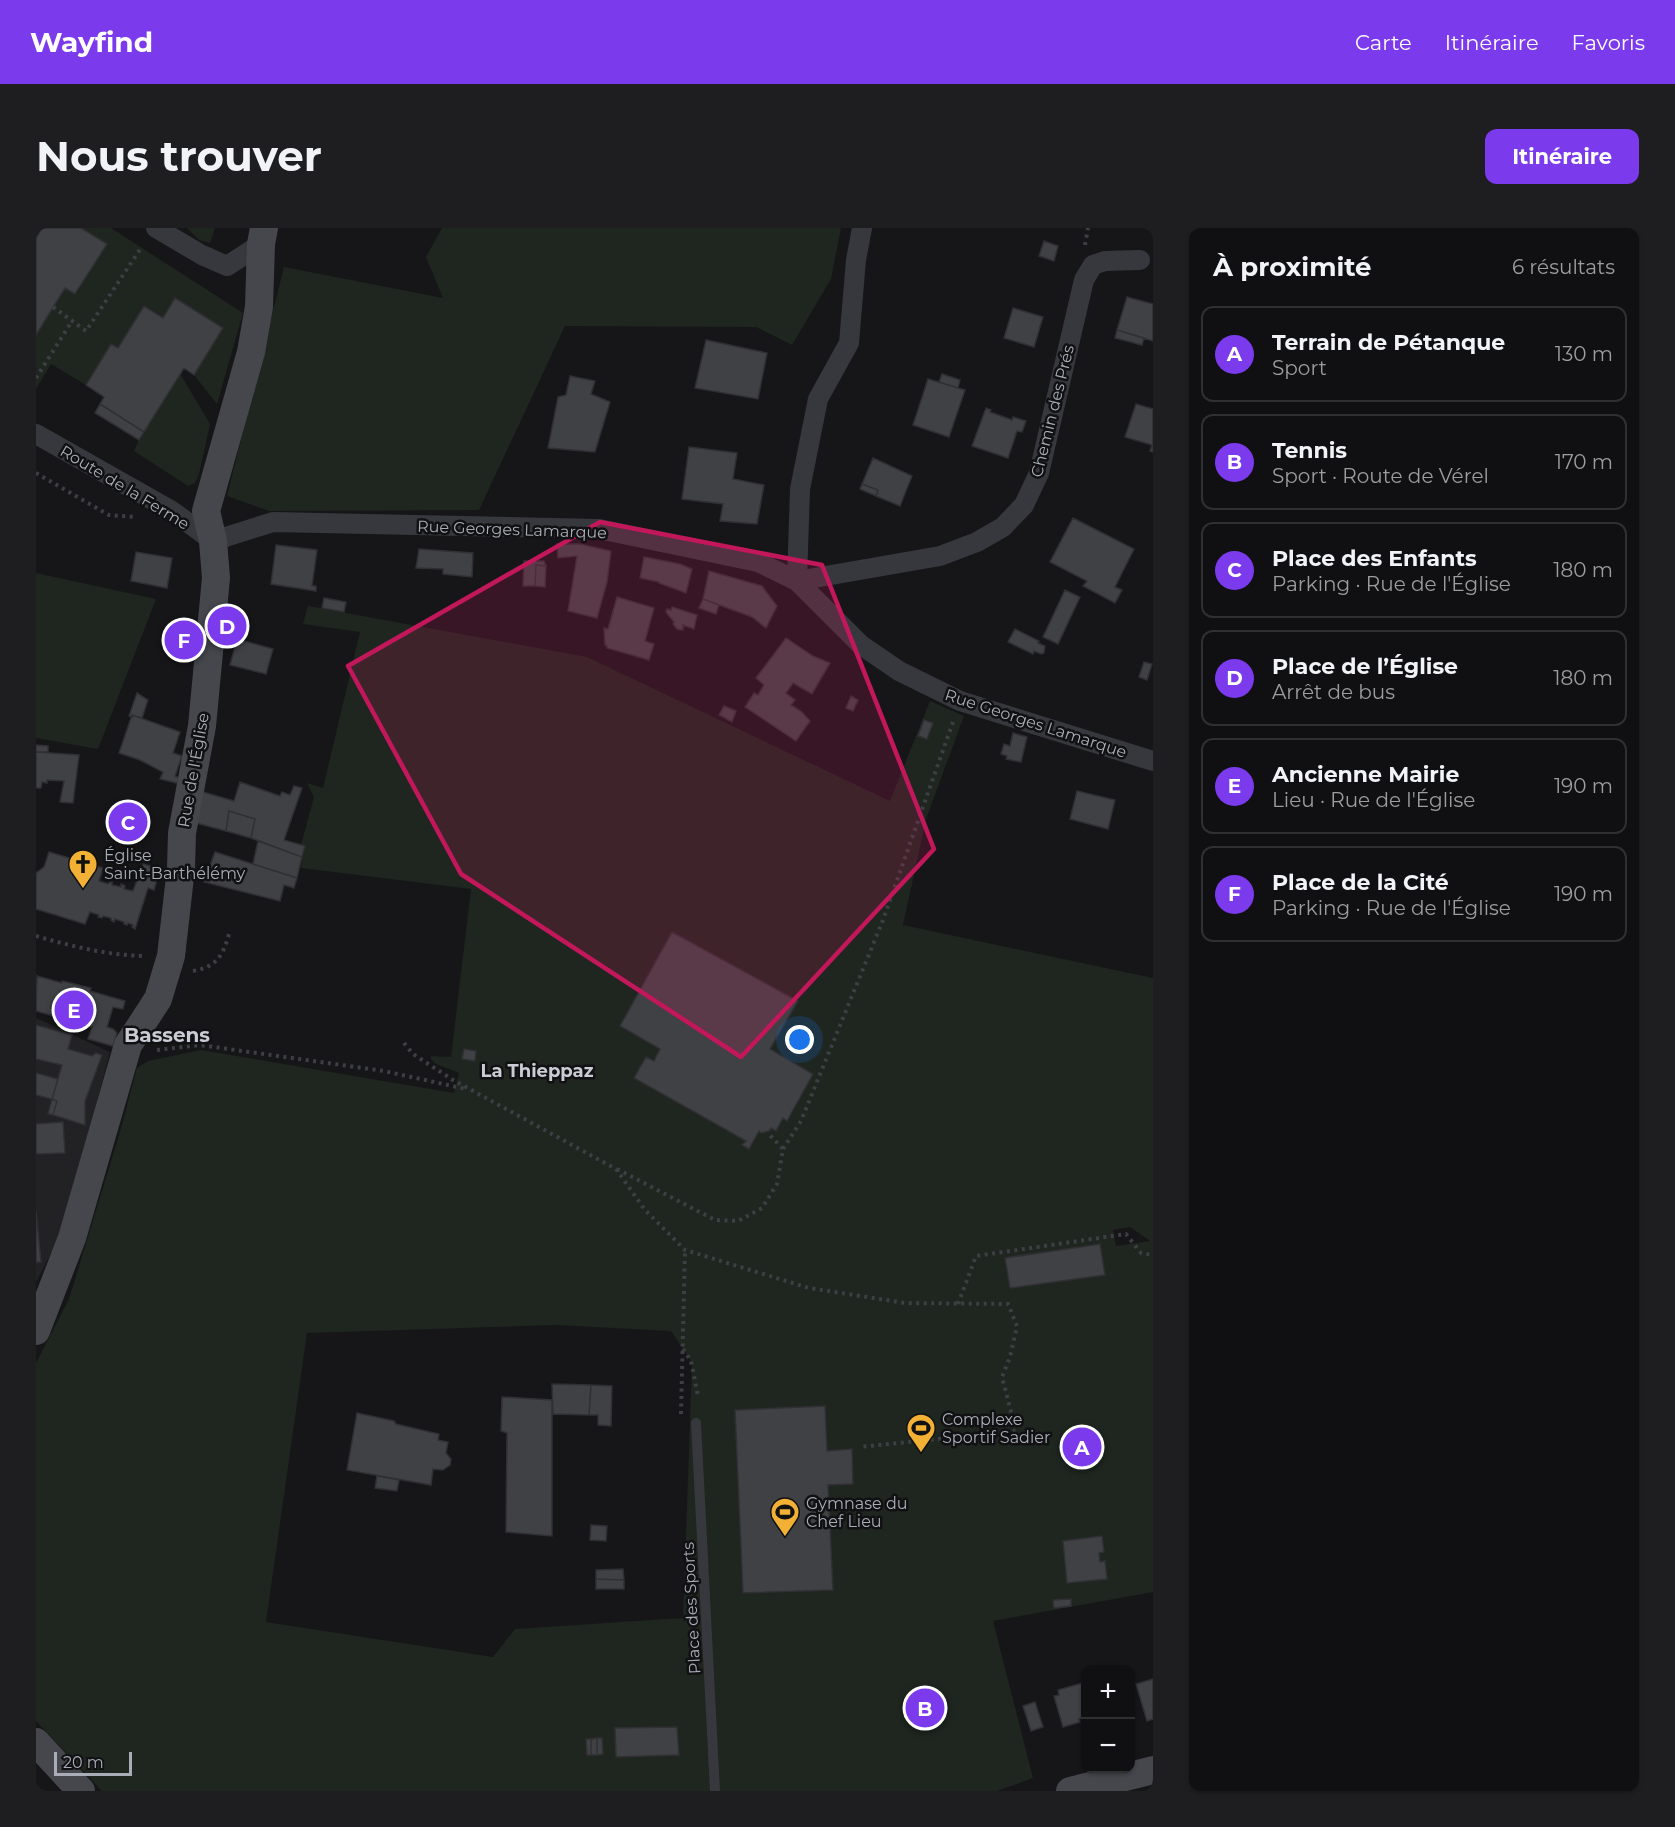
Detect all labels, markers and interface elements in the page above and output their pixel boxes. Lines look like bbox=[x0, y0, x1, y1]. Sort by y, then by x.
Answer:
text: Wayfind bbox=[30, 25, 153, 59]
text: Carte bbox=[1355, 30, 1412, 55]
text: Itinéraire bbox=[1445, 30, 1539, 55]
text: Favoris bbox=[1572, 30, 1645, 55]
button: Itinéraire bbox=[1485, 129, 1639, 184]
text: Nous trouver bbox=[36, 130, 322, 182]
text: À proximité bbox=[1213, 251, 1372, 283]
text: 6 résultats bbox=[1512, 255, 1615, 279]
text: Terrain de Pétanque bbox=[1272, 329, 1505, 356]
text: A bbox=[1227, 342, 1242, 366]
text: 130 m bbox=[1555, 342, 1613, 366]
street label: Chemin des Prés bbox=[1027, 343, 1078, 479]
text: Sport bbox=[1272, 356, 1327, 380]
text: Tennis bbox=[1272, 437, 1347, 464]
street label: Route de la Ferme bbox=[57, 441, 193, 534]
text: B bbox=[1227, 450, 1242, 474]
text: 170 m bbox=[1555, 450, 1613, 474]
text: Sport · Route de Vérel bbox=[1272, 464, 1489, 488]
street label: Rue Georges Lamarque bbox=[417, 517, 607, 542]
text: Place des Enfants bbox=[1272, 545, 1477, 572]
text: C bbox=[1227, 558, 1242, 582]
text: 180 m bbox=[1553, 558, 1613, 582]
text: Parking · Rue de l'Église bbox=[1272, 572, 1511, 596]
pin: D bbox=[208, 604, 246, 648]
pin: F bbox=[164, 618, 204, 662]
text: Place de l’Église bbox=[1272, 653, 1458, 680]
text: D bbox=[1226, 666, 1243, 690]
text: 180 m bbox=[1553, 666, 1613, 690]
text: Arrêt de bus bbox=[1272, 680, 1395, 704]
street label: Rue Georges Lamarque bbox=[943, 685, 1129, 762]
street label: Rue de l'Église bbox=[174, 711, 213, 829]
text: Ancienne Mairie bbox=[1272, 761, 1459, 788]
text: E bbox=[1228, 774, 1241, 798]
text: 190 m bbox=[1554, 774, 1613, 798]
text: Lieu · Rue de l'Église bbox=[1272, 788, 1475, 812]
pin: C bbox=[108, 800, 148, 844]
place label: Église Saint-Barthélémy bbox=[104, 846, 246, 883]
church icon: Église Saint-Barthélémy bbox=[67, 848, 99, 890]
text: Place de la Cité bbox=[1272, 869, 1449, 896]
text: F bbox=[1228, 882, 1241, 906]
text: 190 m bbox=[1554, 882, 1613, 906]
text: Parking · Rue de l'Église bbox=[1272, 896, 1511, 920]
pin: E bbox=[54, 988, 93, 1032]
district label: Bassens bbox=[124, 1023, 210, 1047]
your location bbox=[785, 1025, 814, 1054]
district label: La Thieppaz bbox=[480, 1060, 594, 1082]
place label: Complexe Sportif Sadier bbox=[942, 1410, 1050, 1447]
sports icon: Complexe Sportif Sadier bbox=[905, 1412, 937, 1454]
pin: A bbox=[1062, 1424, 1102, 1470]
place label: Gymnase du Chef Lieu bbox=[806, 1494, 908, 1531]
sports icon: Gymnase du Chef Lieu bbox=[769, 1496, 801, 1538]
street label: Place des Sports bbox=[679, 1541, 704, 1674]
map controls bbox=[1081, 1665, 1135, 1773]
button: + bbox=[1081, 1665, 1135, 1719]
pin: B bbox=[906, 1686, 944, 1730]
button: − bbox=[1081, 1719, 1135, 1773]
scale bar bbox=[54, 1749, 132, 1776]
text: 20 m bbox=[63, 1753, 104, 1772]

